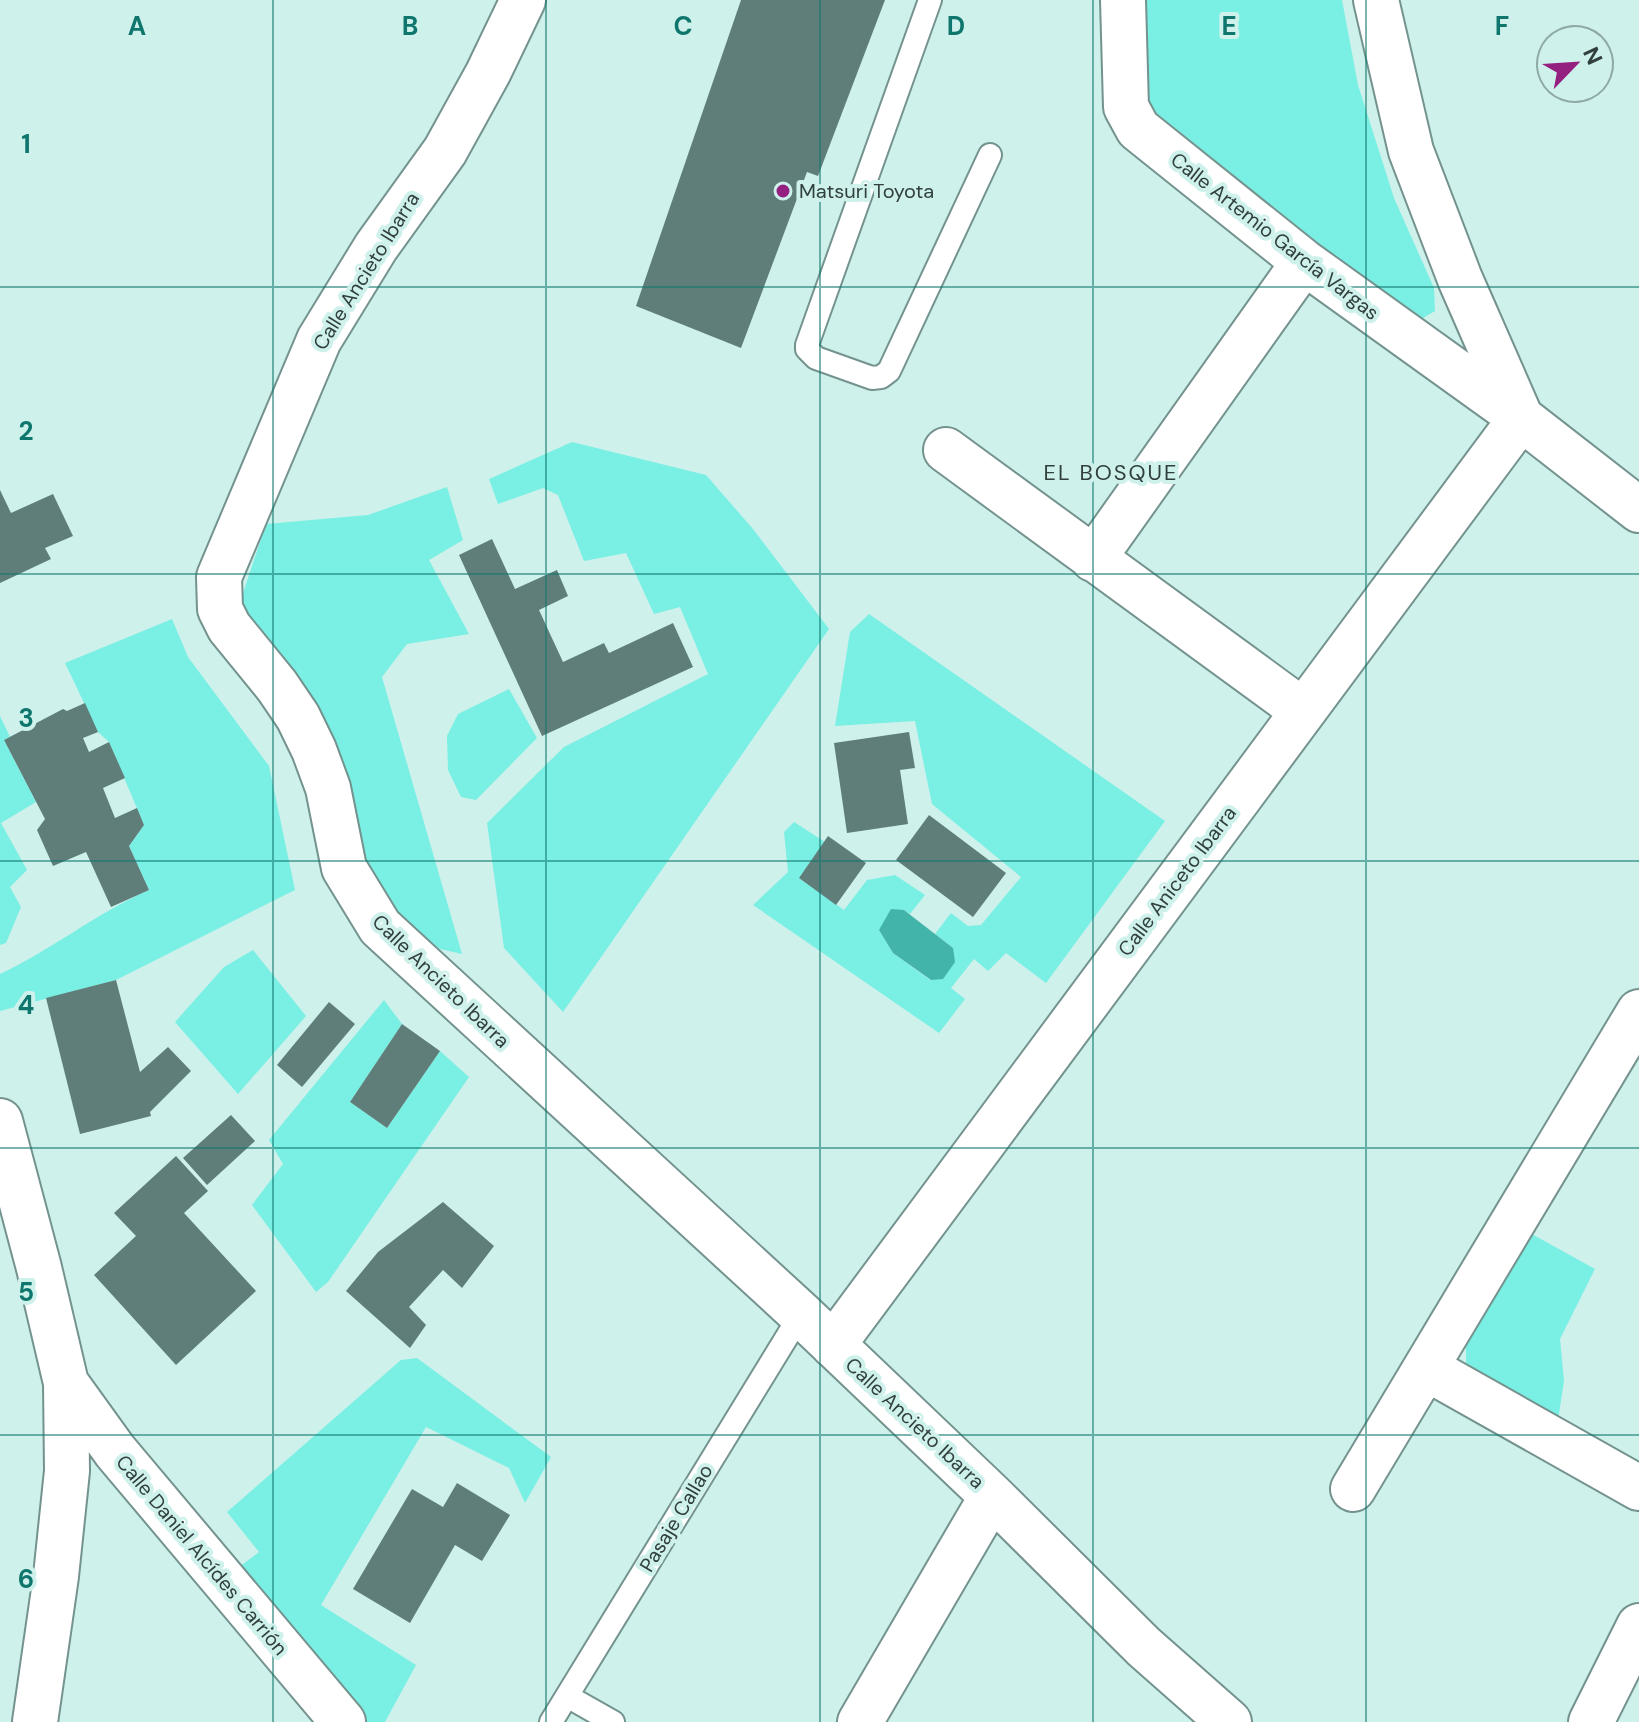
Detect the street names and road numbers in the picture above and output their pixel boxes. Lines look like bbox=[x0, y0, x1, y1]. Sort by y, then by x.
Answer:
street label: Calle Artemio García Vargas bbox=[1165, 146, 1385, 326]
street label: Calle Ancieto Ibarra bbox=[307, 187, 425, 355]
street label: Calle Aniceto Ibarra bbox=[1112, 801, 1242, 961]
street label: Calle Ancieto Ibarra bbox=[367, 909, 515, 1053]
street label: Calle Ancieto Ibarra bbox=[840, 1352, 990, 1494]
street label: Calle Daniel Alcídes Carrión bbox=[110, 1449, 294, 1661]
street label: Pasaje Callao bbox=[634, 1459, 718, 1577]

